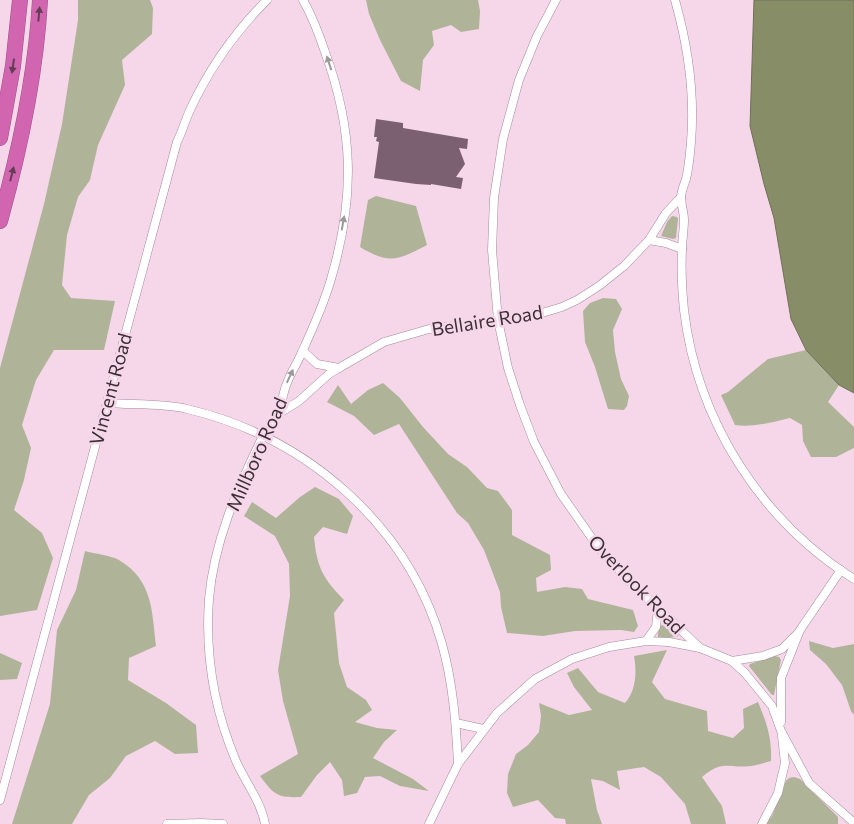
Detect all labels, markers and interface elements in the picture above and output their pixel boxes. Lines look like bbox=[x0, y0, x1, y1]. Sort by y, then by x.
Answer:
one-way arrow bbox=[35, 6, 43, 22]
one-way arrow bbox=[325, 56, 332, 71]
one-way arrow bbox=[9, 58, 17, 74]
one-way arrow bbox=[8, 167, 16, 182]
one-way arrow bbox=[340, 215, 348, 231]
street label: Bellaire Road bbox=[430, 300, 544, 340]
street label: Vincent Road bbox=[84, 331, 136, 447]
one-way arrow bbox=[286, 369, 294, 383]
street label: Millboro Road bbox=[221, 394, 291, 514]
street label: Overlook Road bbox=[584, 530, 690, 638]

